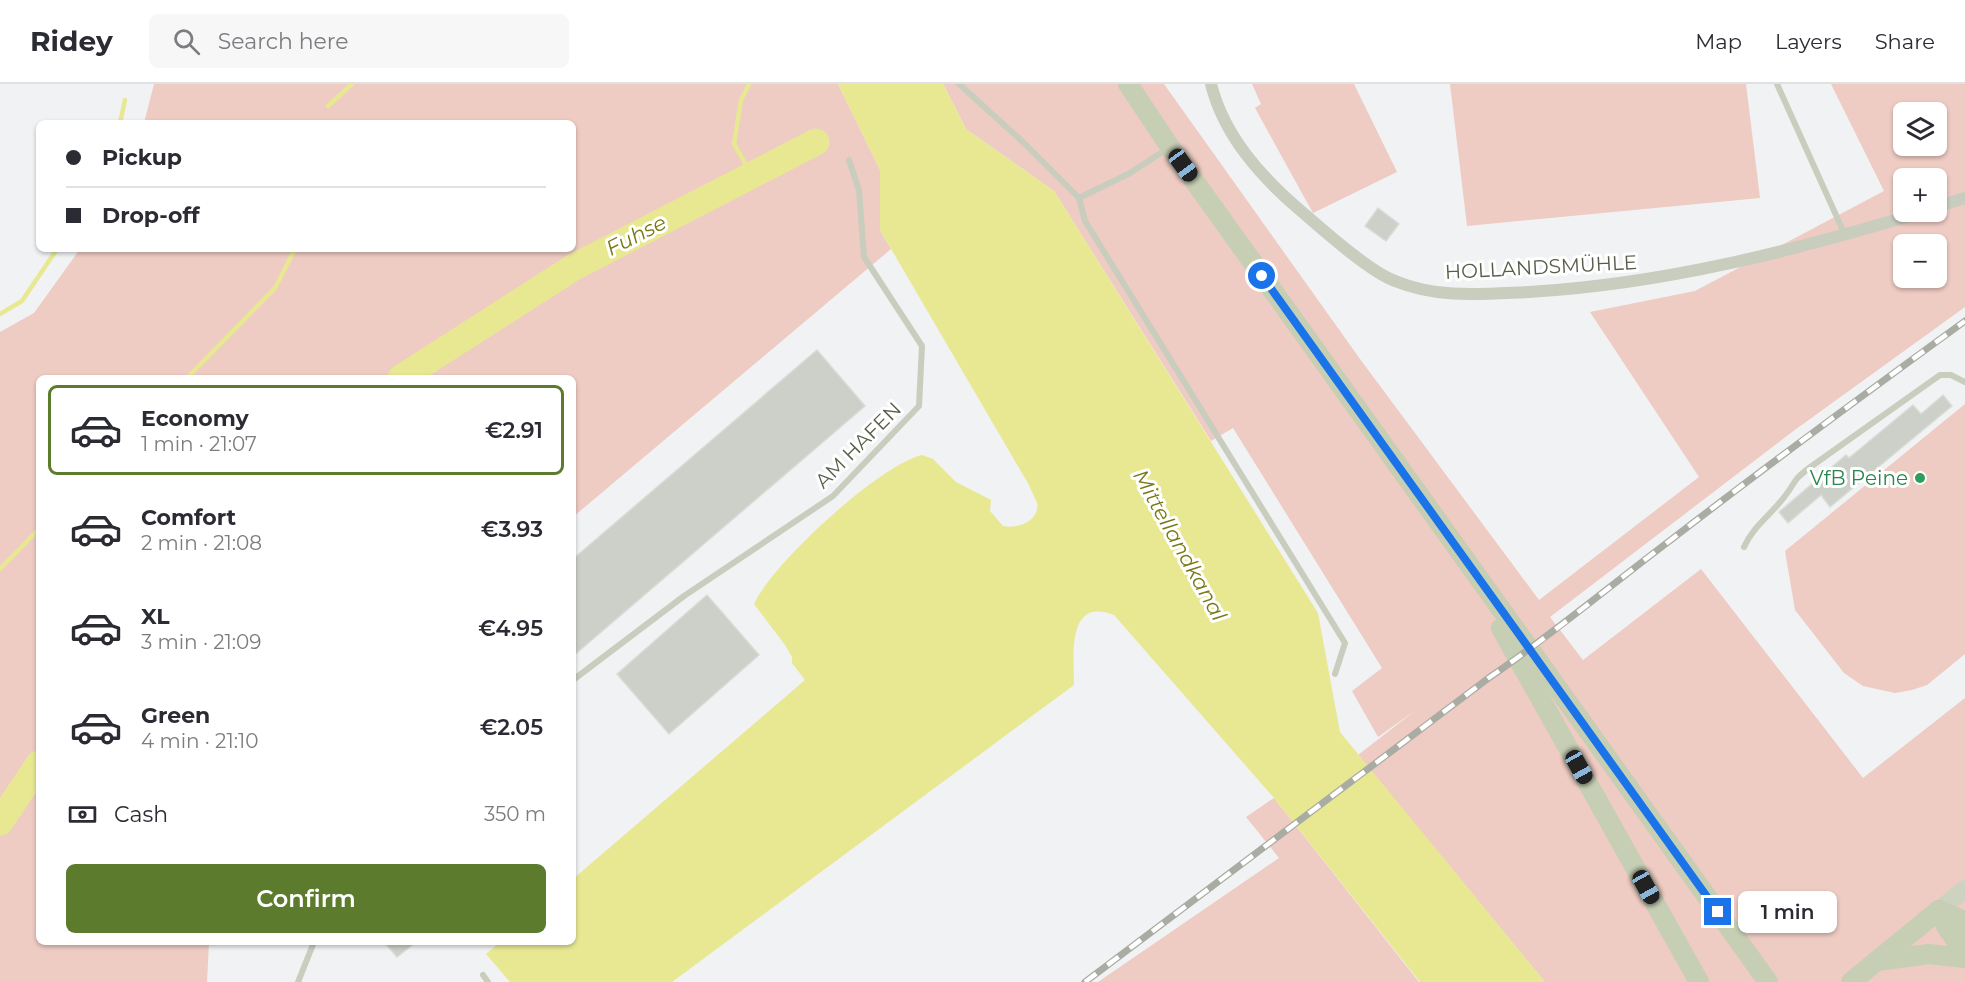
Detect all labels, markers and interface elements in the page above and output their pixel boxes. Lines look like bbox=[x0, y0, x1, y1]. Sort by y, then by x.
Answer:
search box bbox=[149, 14, 569, 68]
text: Ridey bbox=[30, 24, 113, 58]
icon: search bbox=[170, 25, 203, 58]
text: Search here bbox=[218, 28, 349, 55]
text: Map bbox=[1695, 29, 1742, 54]
text: Layers bbox=[1775, 29, 1842, 54]
text: Share bbox=[1875, 29, 1935, 54]
map controls bbox=[1893, 102, 1947, 288]
button: layers bbox=[1893, 102, 1947, 156]
text: Pickup bbox=[102, 144, 182, 171]
car bbox=[1165, 145, 1201, 185]
button: + bbox=[1893, 168, 1947, 222]
text: Drop-off bbox=[102, 202, 200, 229]
water label: Fuhse bbox=[602, 209, 670, 261]
button: − bbox=[1893, 234, 1947, 288]
street label: HOLLANDSMÜHLE bbox=[1444, 250, 1638, 284]
route start bbox=[1248, 262, 1275, 289]
street label: AM HAFEN bbox=[810, 397, 906, 493]
icon: car bbox=[69, 403, 123, 457]
text: Economy bbox=[141, 405, 249, 432]
text: €2.91 bbox=[485, 417, 543, 444]
text: 1 min · 21:07 bbox=[141, 432, 257, 456]
water label: Mittellandkanal bbox=[1128, 465, 1232, 625]
place label: VfB Peine bbox=[1810, 466, 1908, 490]
marker: VfB Peine bbox=[1913, 471, 1927, 485]
icon: car bbox=[69, 502, 123, 556]
text: Comfort bbox=[141, 504, 236, 531]
text: €3.93 bbox=[481, 516, 543, 543]
text: 2 min · 21:08 bbox=[141, 531, 262, 555]
icon: car bbox=[69, 601, 123, 655]
text: XL bbox=[141, 603, 170, 630]
text: €4.95 bbox=[478, 615, 543, 642]
text: 3 min · 21:09 bbox=[141, 630, 261, 654]
icon: car bbox=[69, 700, 123, 754]
text: Green bbox=[141, 702, 210, 729]
text: €2.05 bbox=[480, 714, 543, 741]
text: 4 min · 21:10 bbox=[141, 729, 258, 753]
car bbox=[1562, 747, 1596, 787]
icon: cash bbox=[66, 798, 99, 831]
text: Cash bbox=[114, 801, 168, 828]
text: 350 m bbox=[484, 802, 546, 826]
button: Confirm bbox=[66, 864, 546, 933]
car bbox=[1629, 867, 1663, 907]
callout: 1 min bbox=[1739, 891, 1838, 933]
route end bbox=[1704, 898, 1731, 925]
text: 1 min bbox=[1761, 900, 1814, 924]

